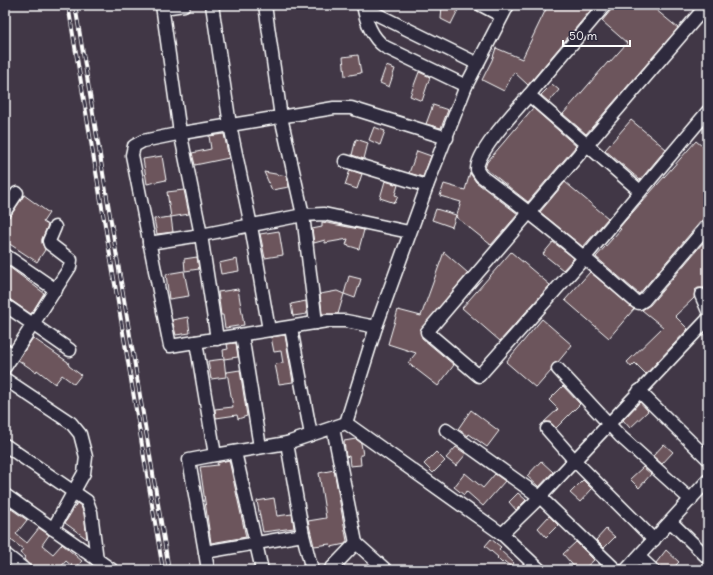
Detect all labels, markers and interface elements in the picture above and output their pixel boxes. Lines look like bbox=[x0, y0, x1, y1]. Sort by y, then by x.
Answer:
scale bar bbox=[563, 22, 630, 48]
text: 50 m bbox=[569, 28, 598, 43]

